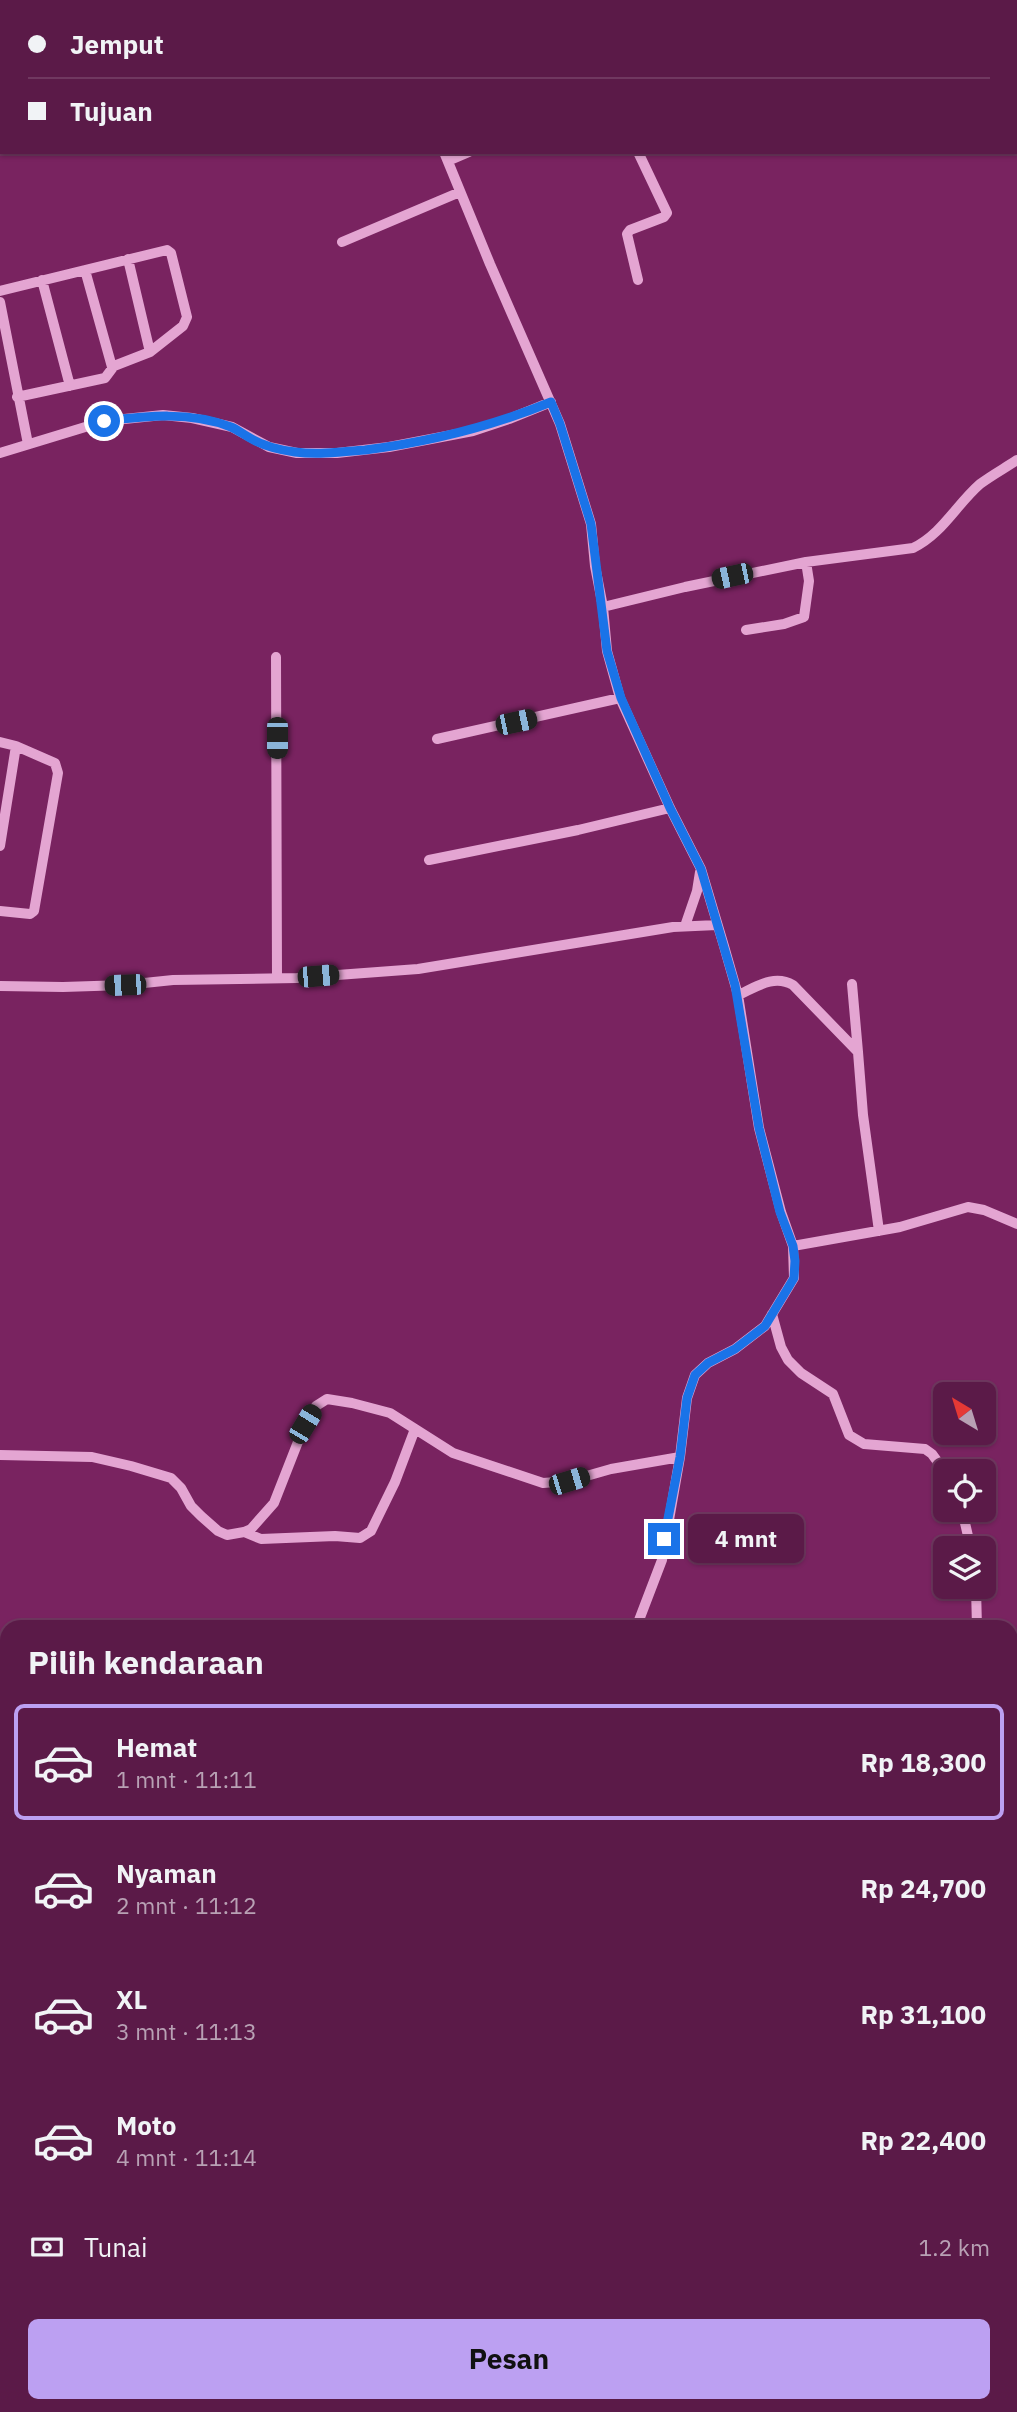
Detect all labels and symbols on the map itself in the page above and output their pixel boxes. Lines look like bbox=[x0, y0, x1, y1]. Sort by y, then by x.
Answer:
route start bbox=[88, 405, 120, 437]
car bbox=[710, 561, 755, 591]
car bbox=[494, 707, 539, 737]
car bbox=[267, 717, 288, 759]
car bbox=[297, 964, 340, 988]
car bbox=[104, 974, 147, 996]
north arrow bbox=[933, 1382, 996, 1446]
car bbox=[286, 1401, 325, 1447]
car bbox=[546, 1465, 593, 1497]
callout: 4 mnt bbox=[688, 1514, 804, 1564]
route end bbox=[648, 1523, 680, 1555]

